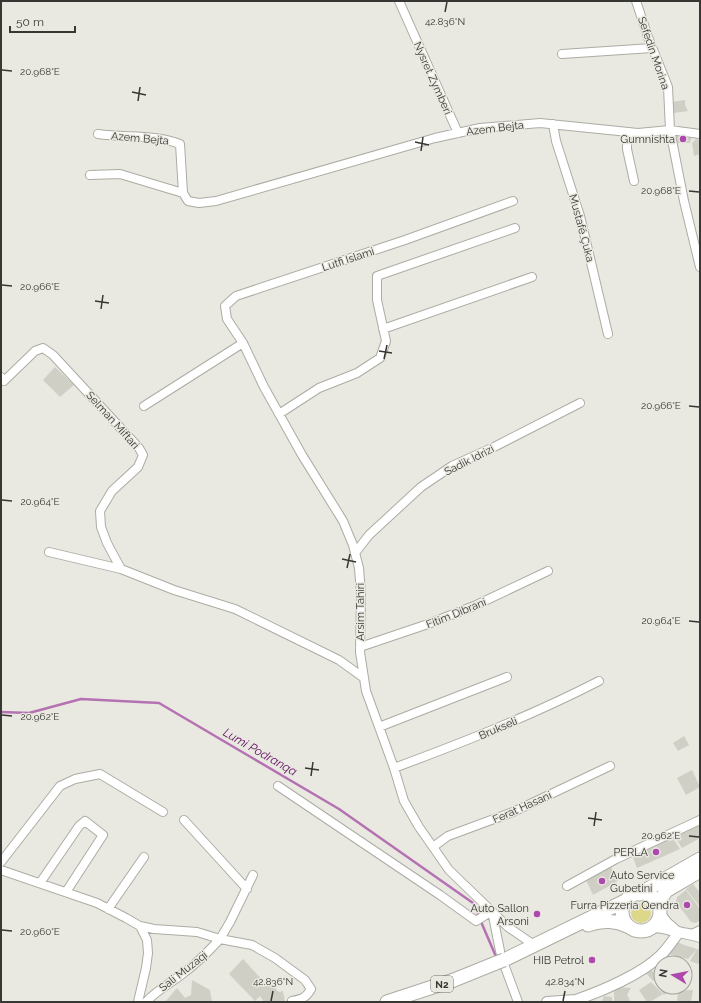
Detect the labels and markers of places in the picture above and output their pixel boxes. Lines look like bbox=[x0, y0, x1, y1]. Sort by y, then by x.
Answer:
place label: Gumnishta bbox=[620, 133, 675, 146]
marker: Gumnishta bbox=[678, 134, 688, 144]
place label: PERLA bbox=[613, 846, 649, 859]
marker: PERLA bbox=[651, 847, 661, 857]
place label: Auto Service Gubetini bbox=[610, 869, 675, 895]
marker: Auto Service Gubetini bbox=[597, 876, 607, 886]
place label: Furra Pizzeria Qendra bbox=[571, 899, 679, 912]
marker: Furra Pizzeria Qendra bbox=[682, 900, 692, 910]
place label: Auto Sallon Arsoni bbox=[471, 902, 529, 928]
marker: Auto Sallon Arsoni bbox=[532, 909, 542, 919]
place label: HIB Petrol bbox=[533, 954, 584, 967]
marker: HIB Petrol bbox=[587, 955, 597, 965]

